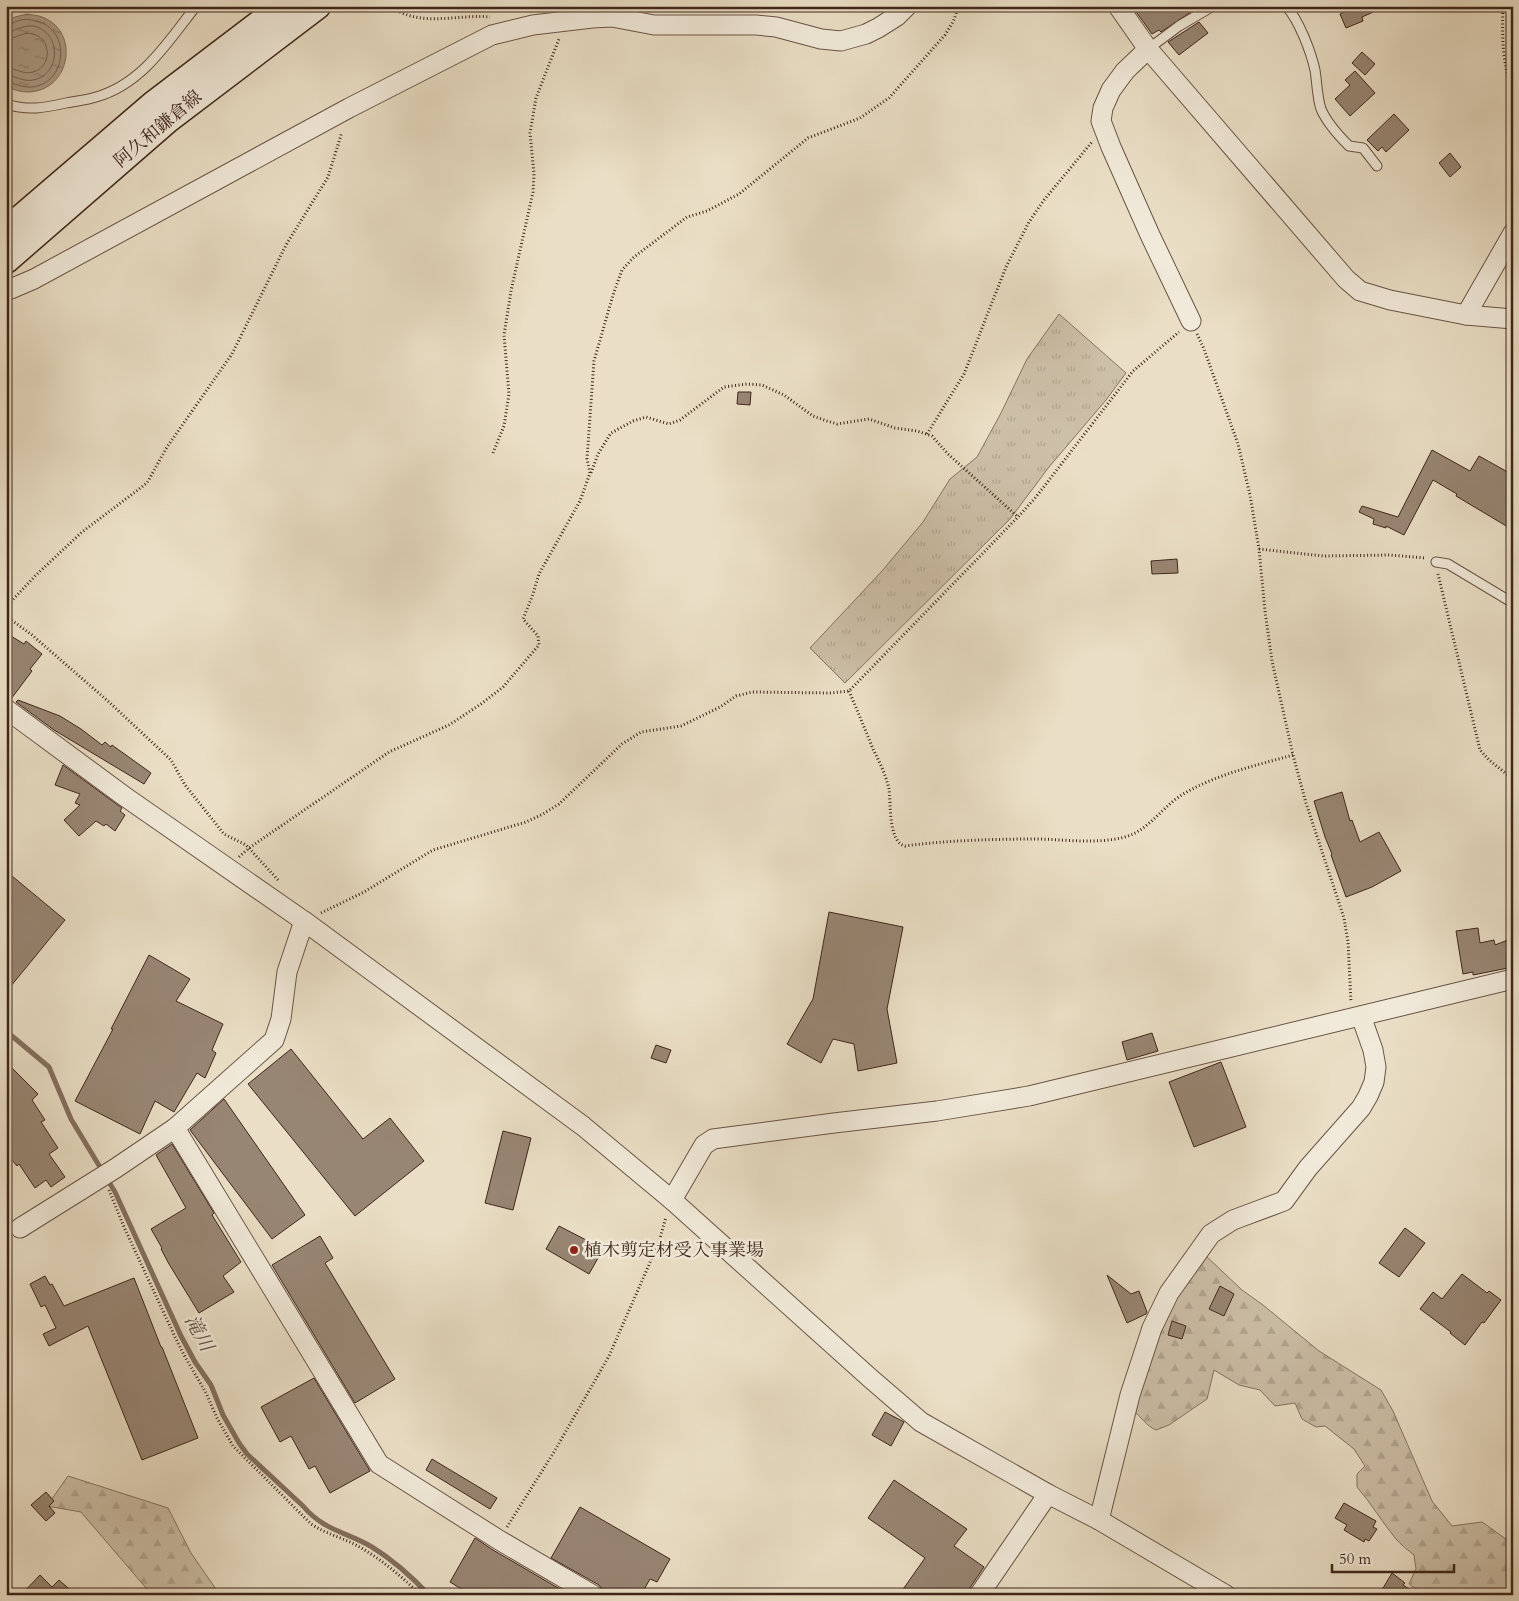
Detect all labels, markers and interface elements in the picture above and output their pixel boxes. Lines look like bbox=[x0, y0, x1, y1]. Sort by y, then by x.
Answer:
street label: 阿久和鎌倉線 bbox=[109, 85, 207, 173]
place label: 植木剪定材受入事業場 bbox=[584, 1238, 764, 1263]
marker: 植木剪定材受入事業場 bbox=[568, 1244, 580, 1256]
water label: 滝川 bbox=[178, 1310, 221, 1358]
scale bar bbox=[1332, 1541, 1454, 1573]
text: 50 m bbox=[1339, 1549, 1371, 1569]

